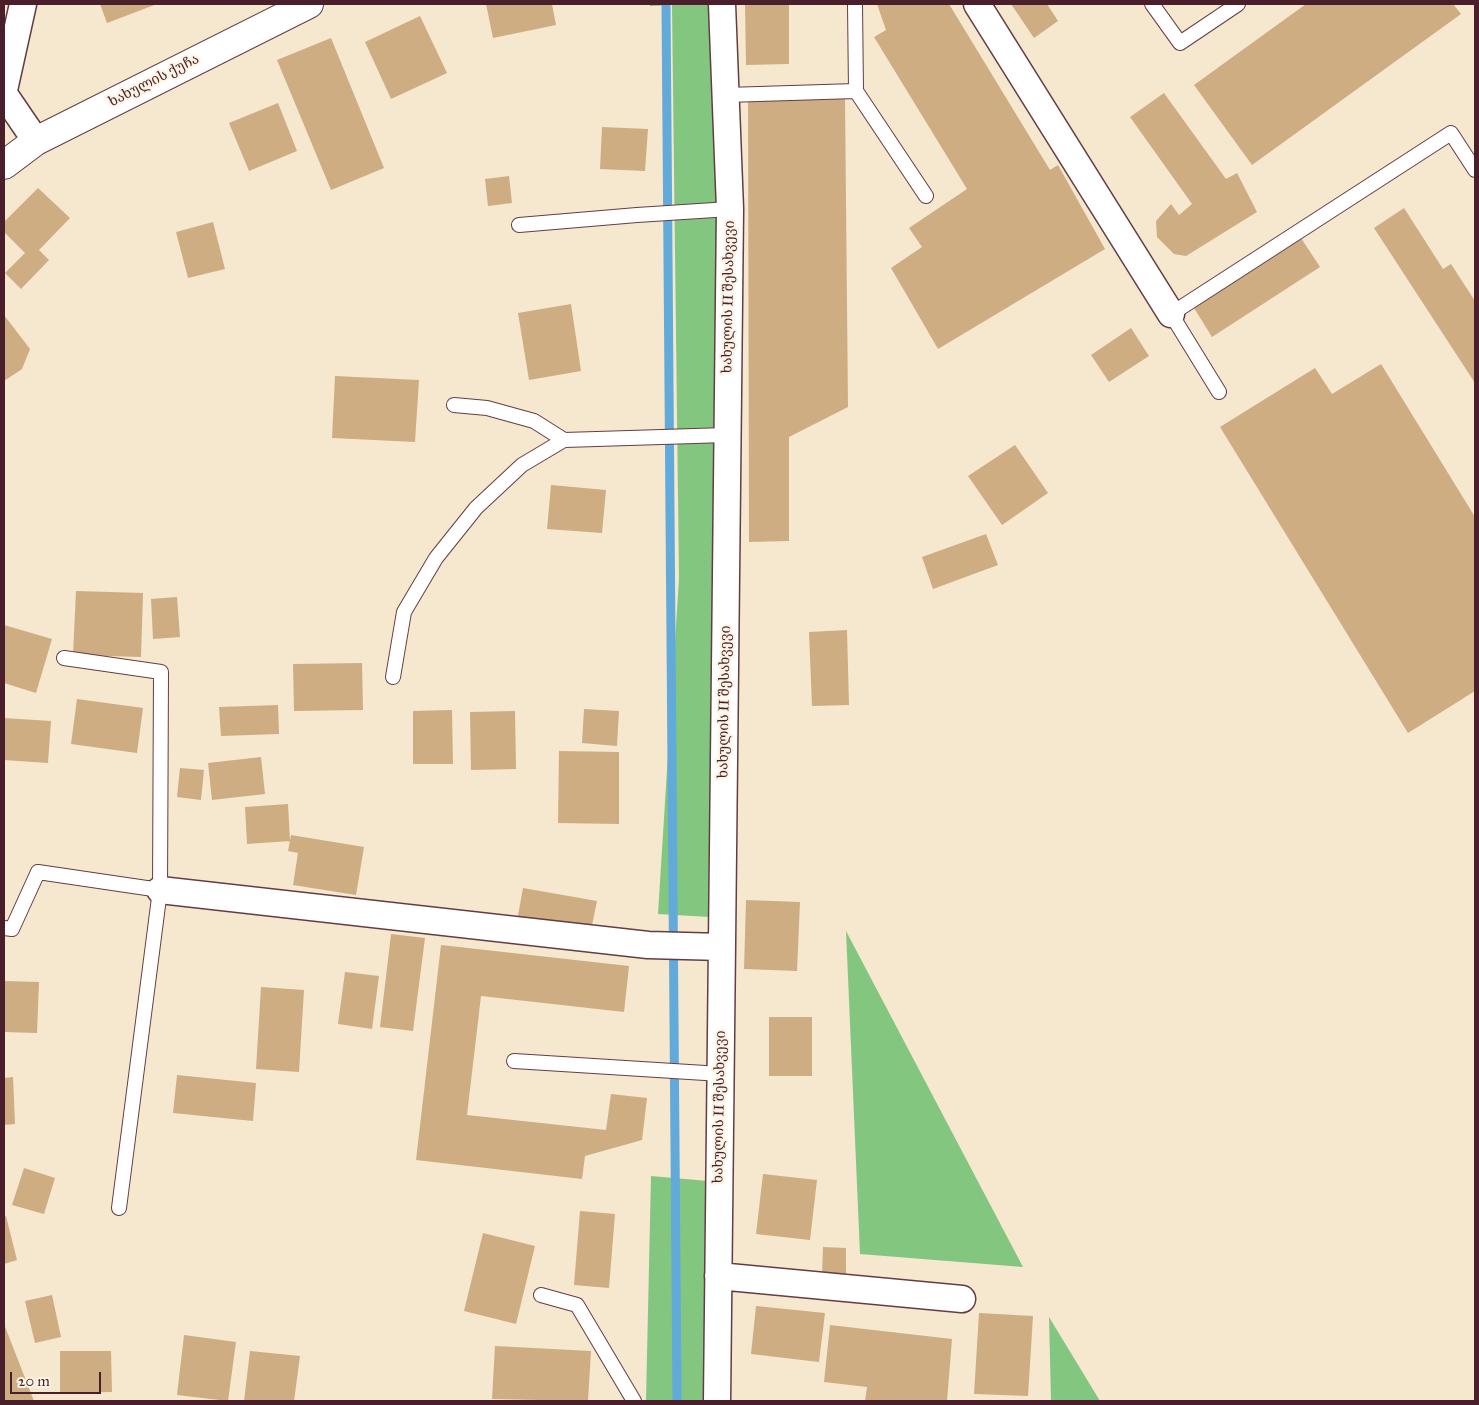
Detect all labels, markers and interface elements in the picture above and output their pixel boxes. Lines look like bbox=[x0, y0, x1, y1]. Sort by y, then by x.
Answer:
street label: ხახულის ქუჩა bbox=[106, 51, 202, 111]
street label: ხახულის II შესახვევი bbox=[719, 220, 739, 374]
street label: ხახულის II შესახვევი bbox=[715, 625, 735, 779]
street label: ხახულის II შესახვევი bbox=[710, 1030, 730, 1184]
scale bar bbox=[12, 1362, 104, 1394]
text: 20 m bbox=[18, 1372, 50, 1390]

